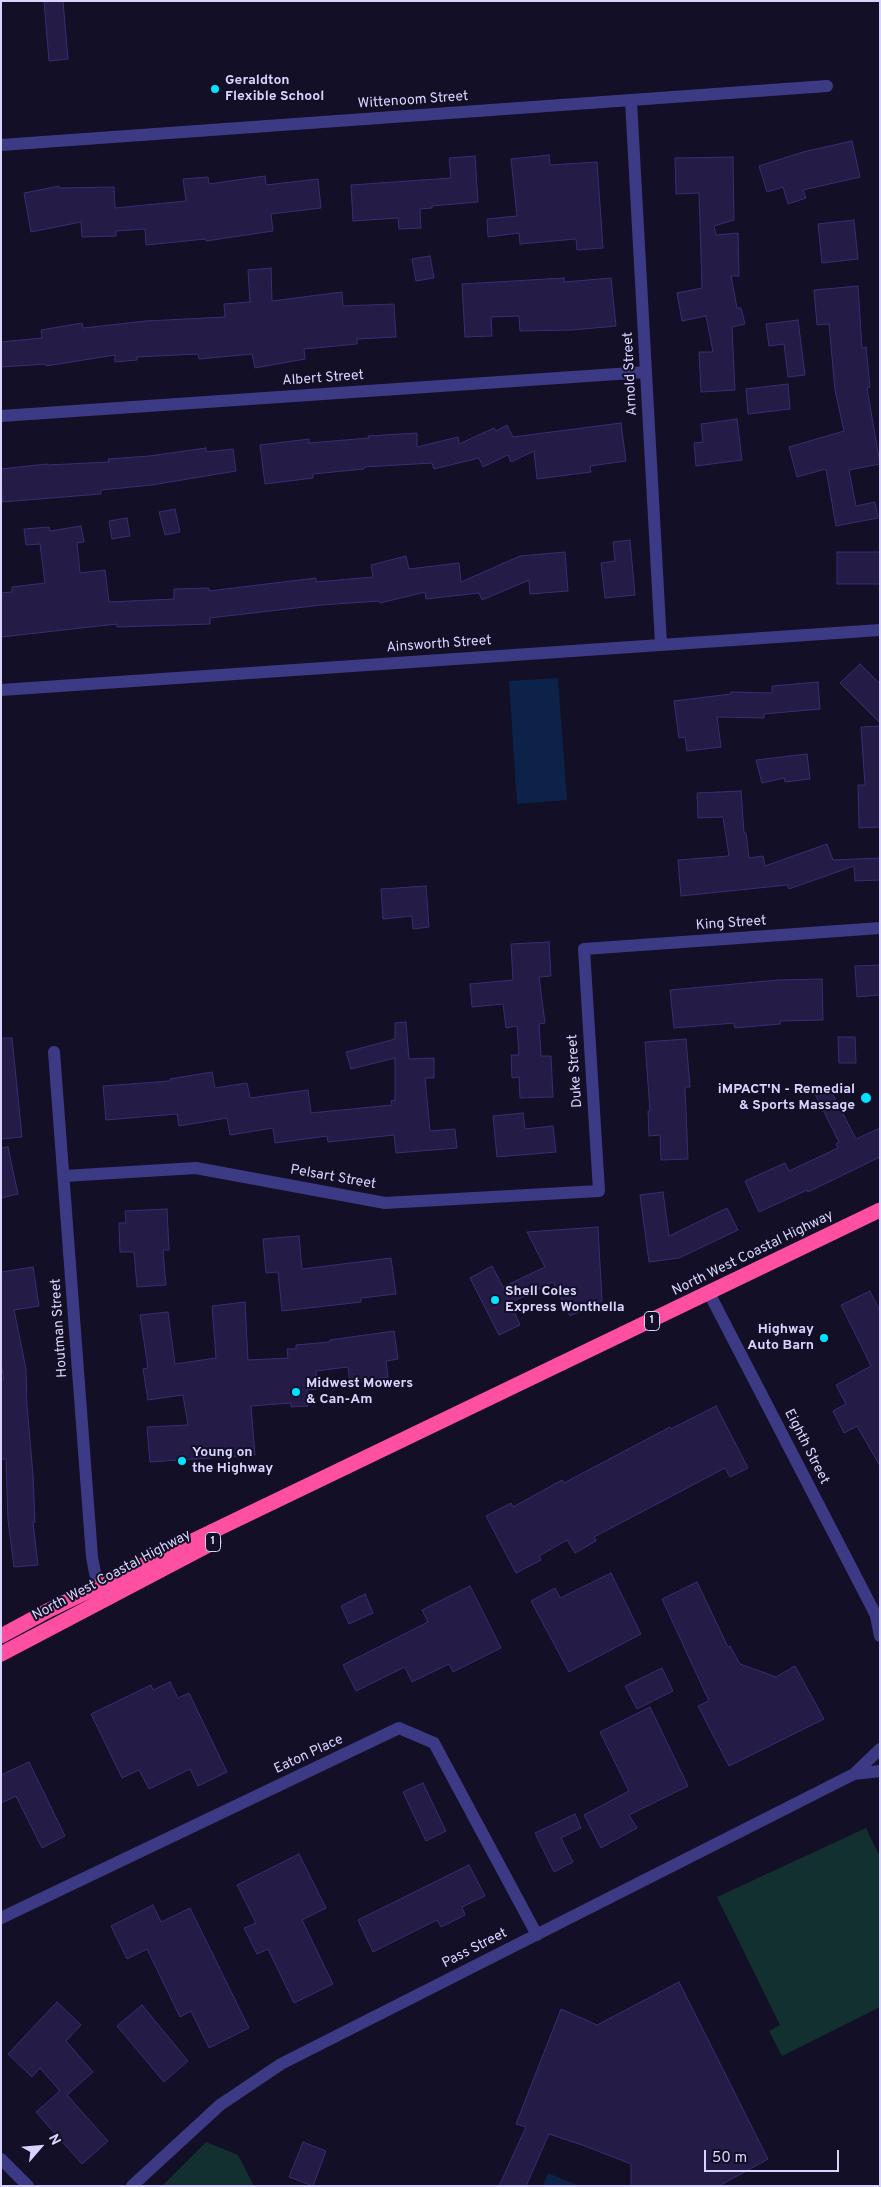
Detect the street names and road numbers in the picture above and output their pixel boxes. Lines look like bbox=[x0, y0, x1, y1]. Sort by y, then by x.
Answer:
street label: Wittenoom Street bbox=[357, 89, 469, 113]
street label: Arnold Street bbox=[620, 332, 642, 416]
street label: Albert Street bbox=[282, 368, 364, 390]
street label: Ainsworth Street bbox=[386, 633, 492, 657]
street label: King Street bbox=[695, 913, 767, 935]
street label: Duke Street bbox=[565, 1034, 587, 1108]
street label: Pelsart Street bbox=[289, 1162, 377, 1194]
street label: North West Coastal Highway bbox=[670, 1208, 836, 1300]
street label: Houtman Street bbox=[48, 1278, 72, 1378]
road number: 1 bbox=[644, 1312, 660, 1330]
street label: Eighth Street bbox=[780, 1407, 832, 1487]
street label: North West Coastal Highway bbox=[30, 1527, 194, 1625]
road number: 1 bbox=[206, 1532, 220, 1551]
street label: Eaton Place bbox=[272, 1732, 346, 1778]
street label: Pass Street bbox=[440, 1925, 510, 1973]

